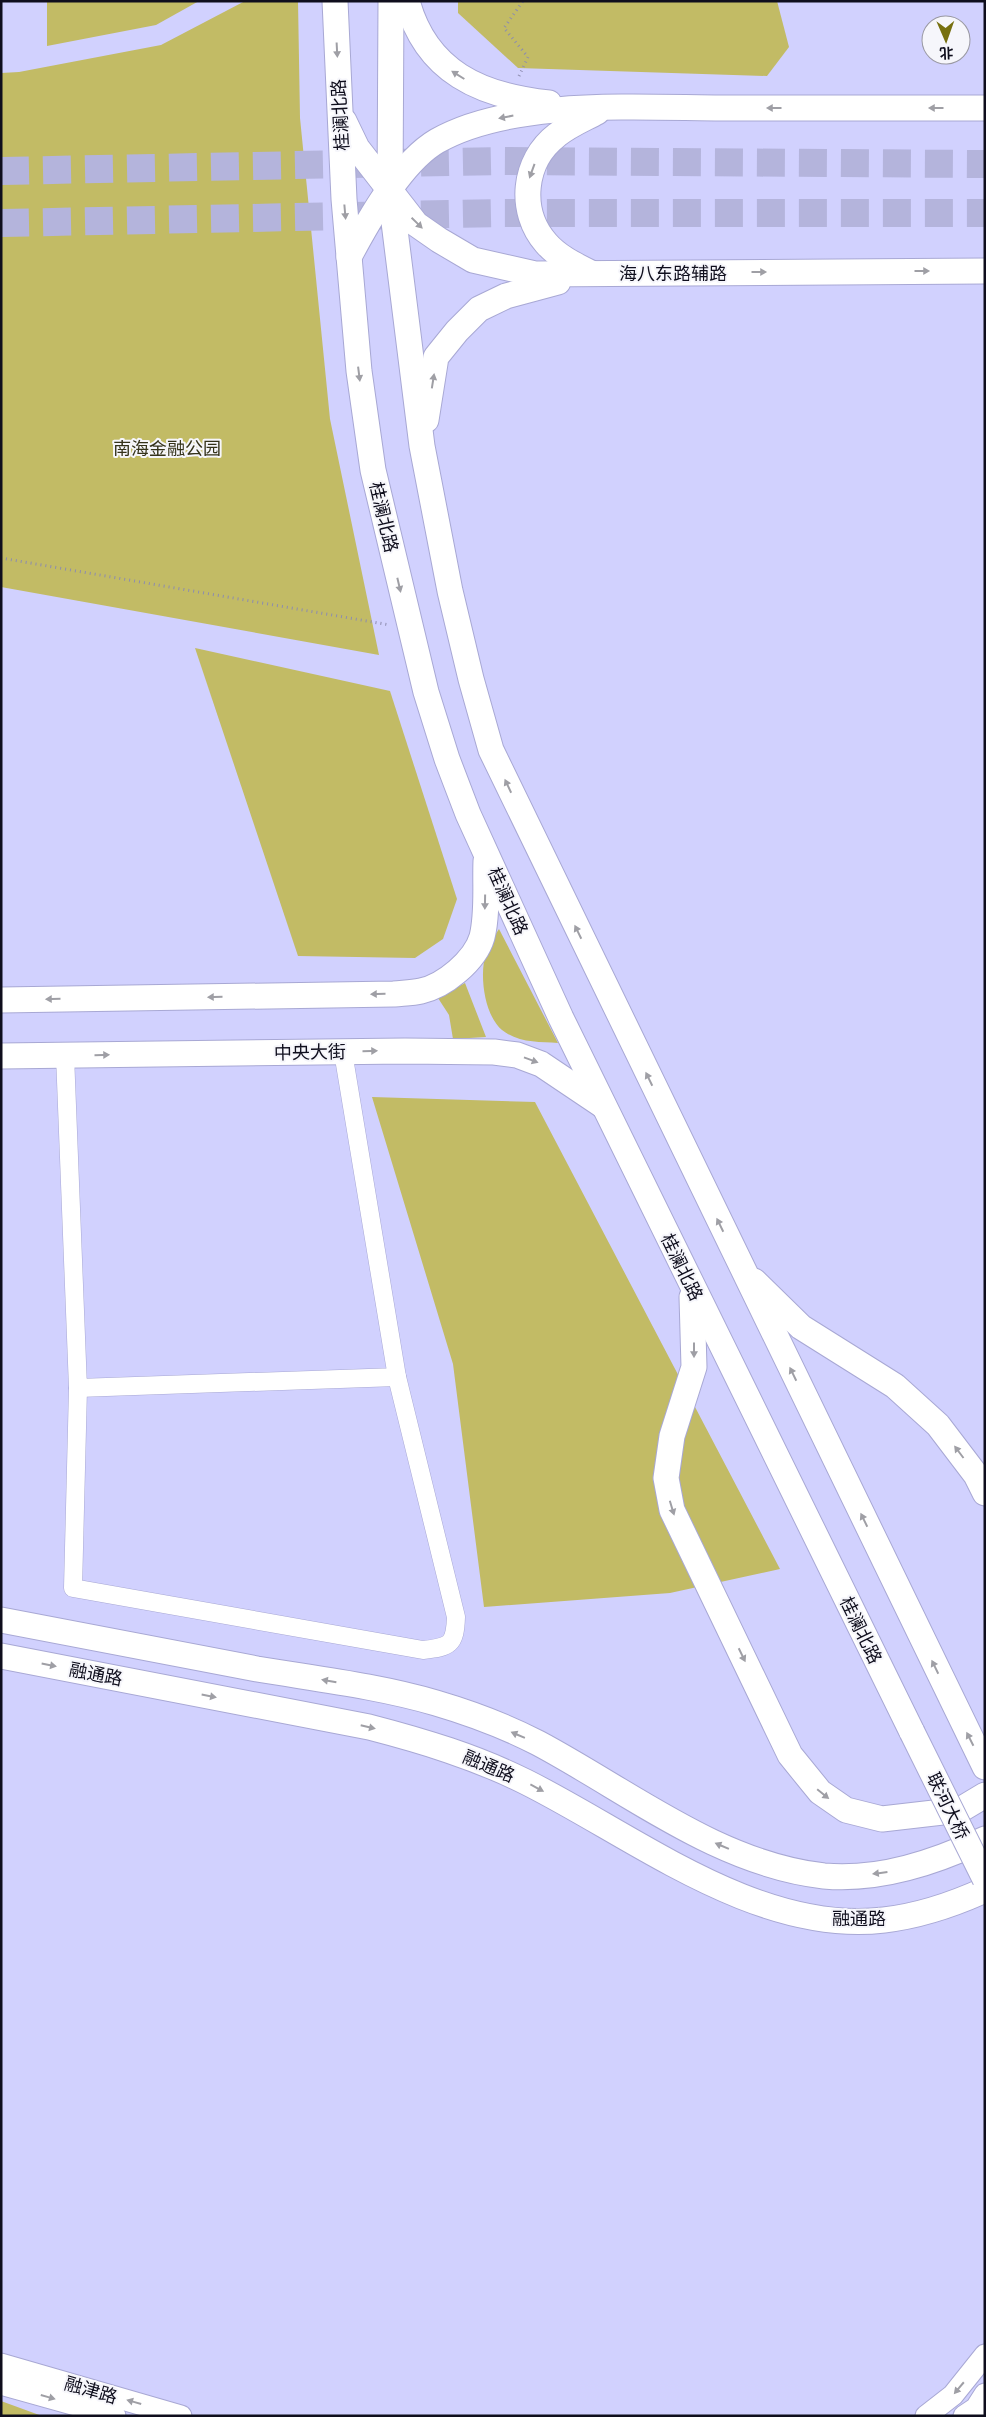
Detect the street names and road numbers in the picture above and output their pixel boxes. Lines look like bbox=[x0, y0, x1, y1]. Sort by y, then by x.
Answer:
street label: 桂澜北路 bbox=[326, 78, 354, 152]
street label: 海八东路辅路 bbox=[619, 261, 727, 286]
street label: 桂澜北路 bbox=[364, 479, 404, 555]
street label: 桂澜北路 bbox=[482, 863, 534, 939]
street label: 中央大街 bbox=[274, 1039, 346, 1065]
street label: 桂澜北路 bbox=[655, 1229, 709, 1305]
street label: 桂澜北路 bbox=[834, 1592, 888, 1668]
street label: 融通路 bbox=[67, 1657, 125, 1691]
street label: 融通路 bbox=[459, 1744, 519, 1788]
street label: 联河大桥 bbox=[921, 1768, 975, 1844]
street label: 融通路 bbox=[832, 1906, 886, 1931]
street label: 融津路 bbox=[62, 2371, 120, 2409]

